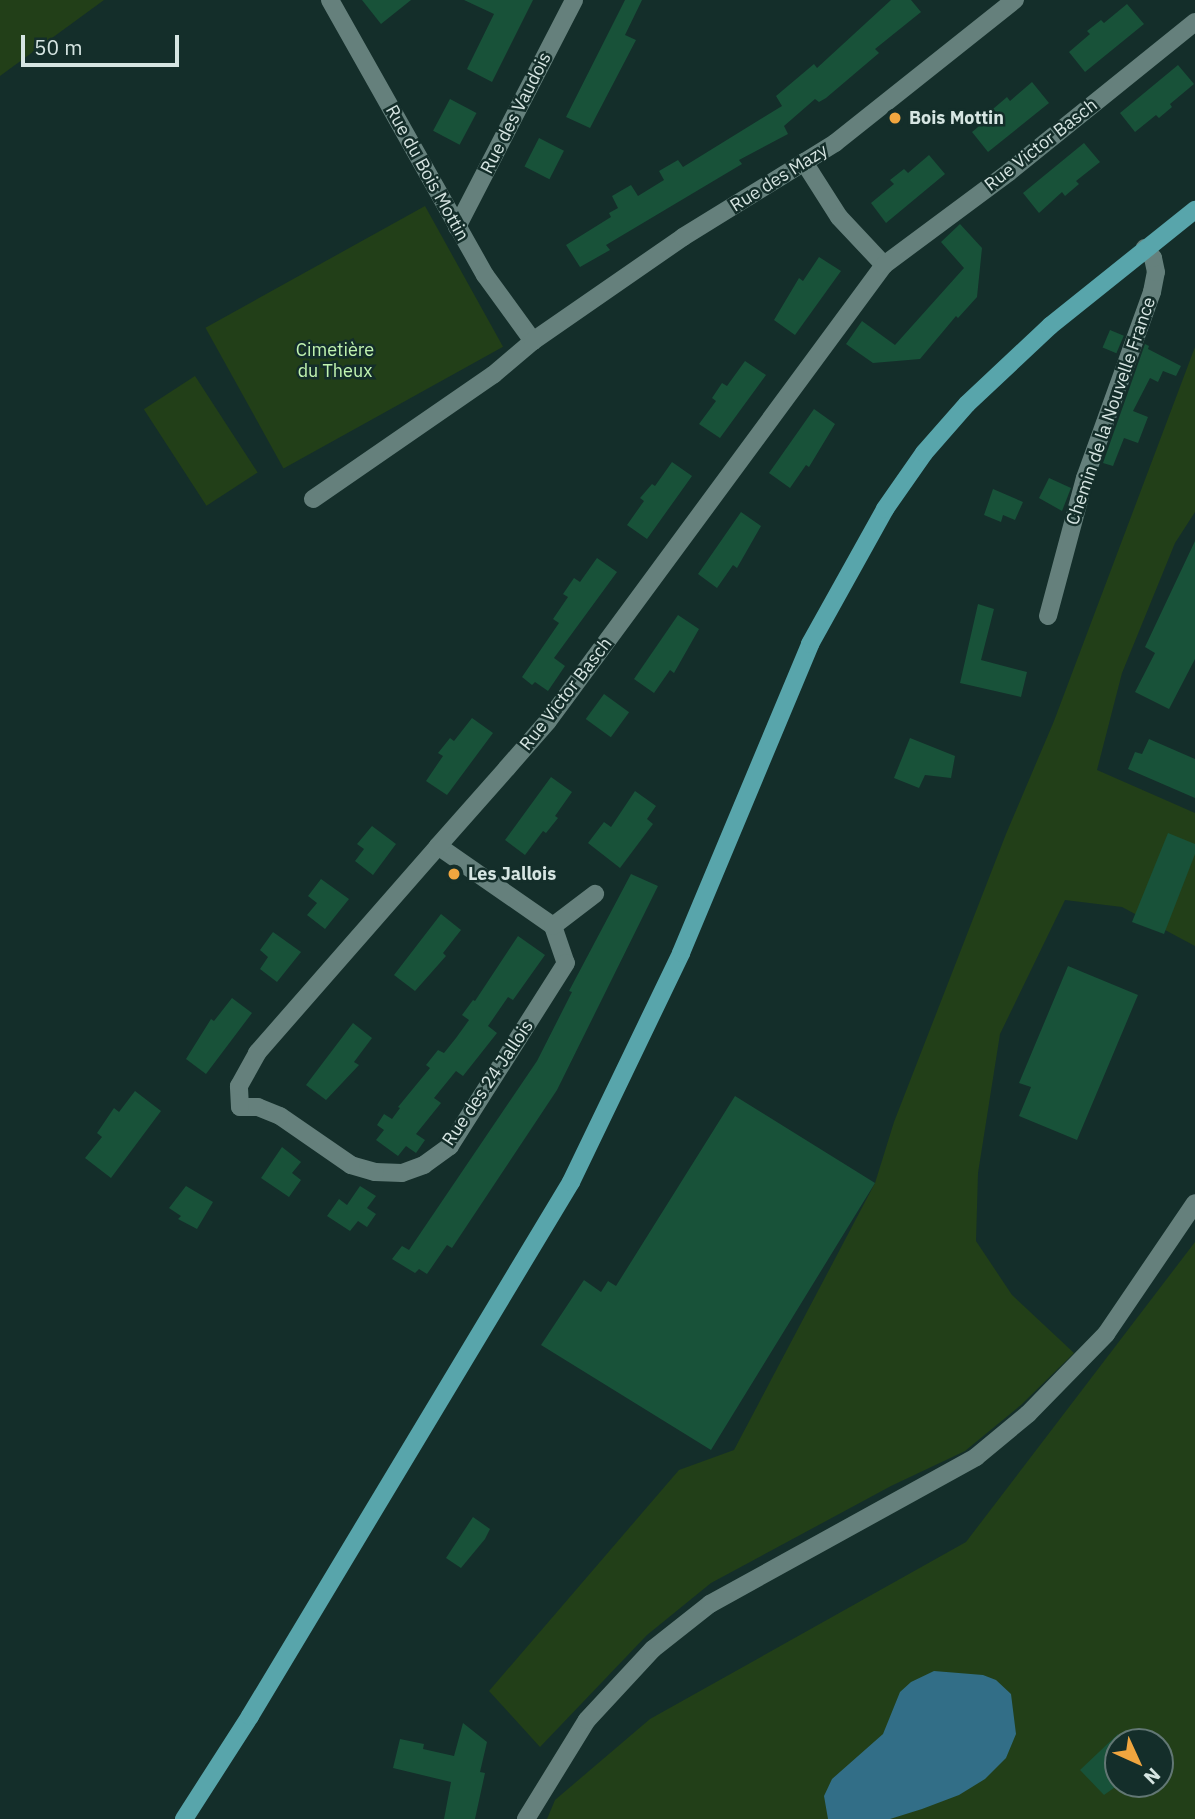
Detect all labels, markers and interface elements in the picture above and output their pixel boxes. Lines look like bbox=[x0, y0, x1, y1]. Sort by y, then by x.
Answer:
scale bar bbox=[24, 21, 182, 65]
text: 50 m bbox=[34, 33, 83, 61]
street label: Rue des Vaudois bbox=[476, 49, 556, 177]
street label: Rue Victor Basch bbox=[980, 94, 1102, 196]
street label: Rue du Bois Mottin bbox=[381, 101, 473, 245]
place label: Bois Mottin bbox=[909, 107, 1004, 129]
marker: Bois Mottin bbox=[887, 110, 903, 126]
street label: Rue des Mazy bbox=[726, 139, 832, 217]
street label: Chemin de la Nouvelle France bbox=[1062, 294, 1160, 528]
park label: Cimetière du Theux bbox=[296, 340, 374, 382]
street label: Rue Victor Basch bbox=[515, 633, 617, 755]
place label: Les Jallois bbox=[468, 863, 556, 885]
marker: Les Jallois bbox=[446, 866, 462, 882]
street label: Rue des 24 Jallois bbox=[438, 1016, 538, 1150]
north arrow bbox=[1104, 1728, 1174, 1798]
text: N bbox=[1139, 1763, 1166, 1790]

